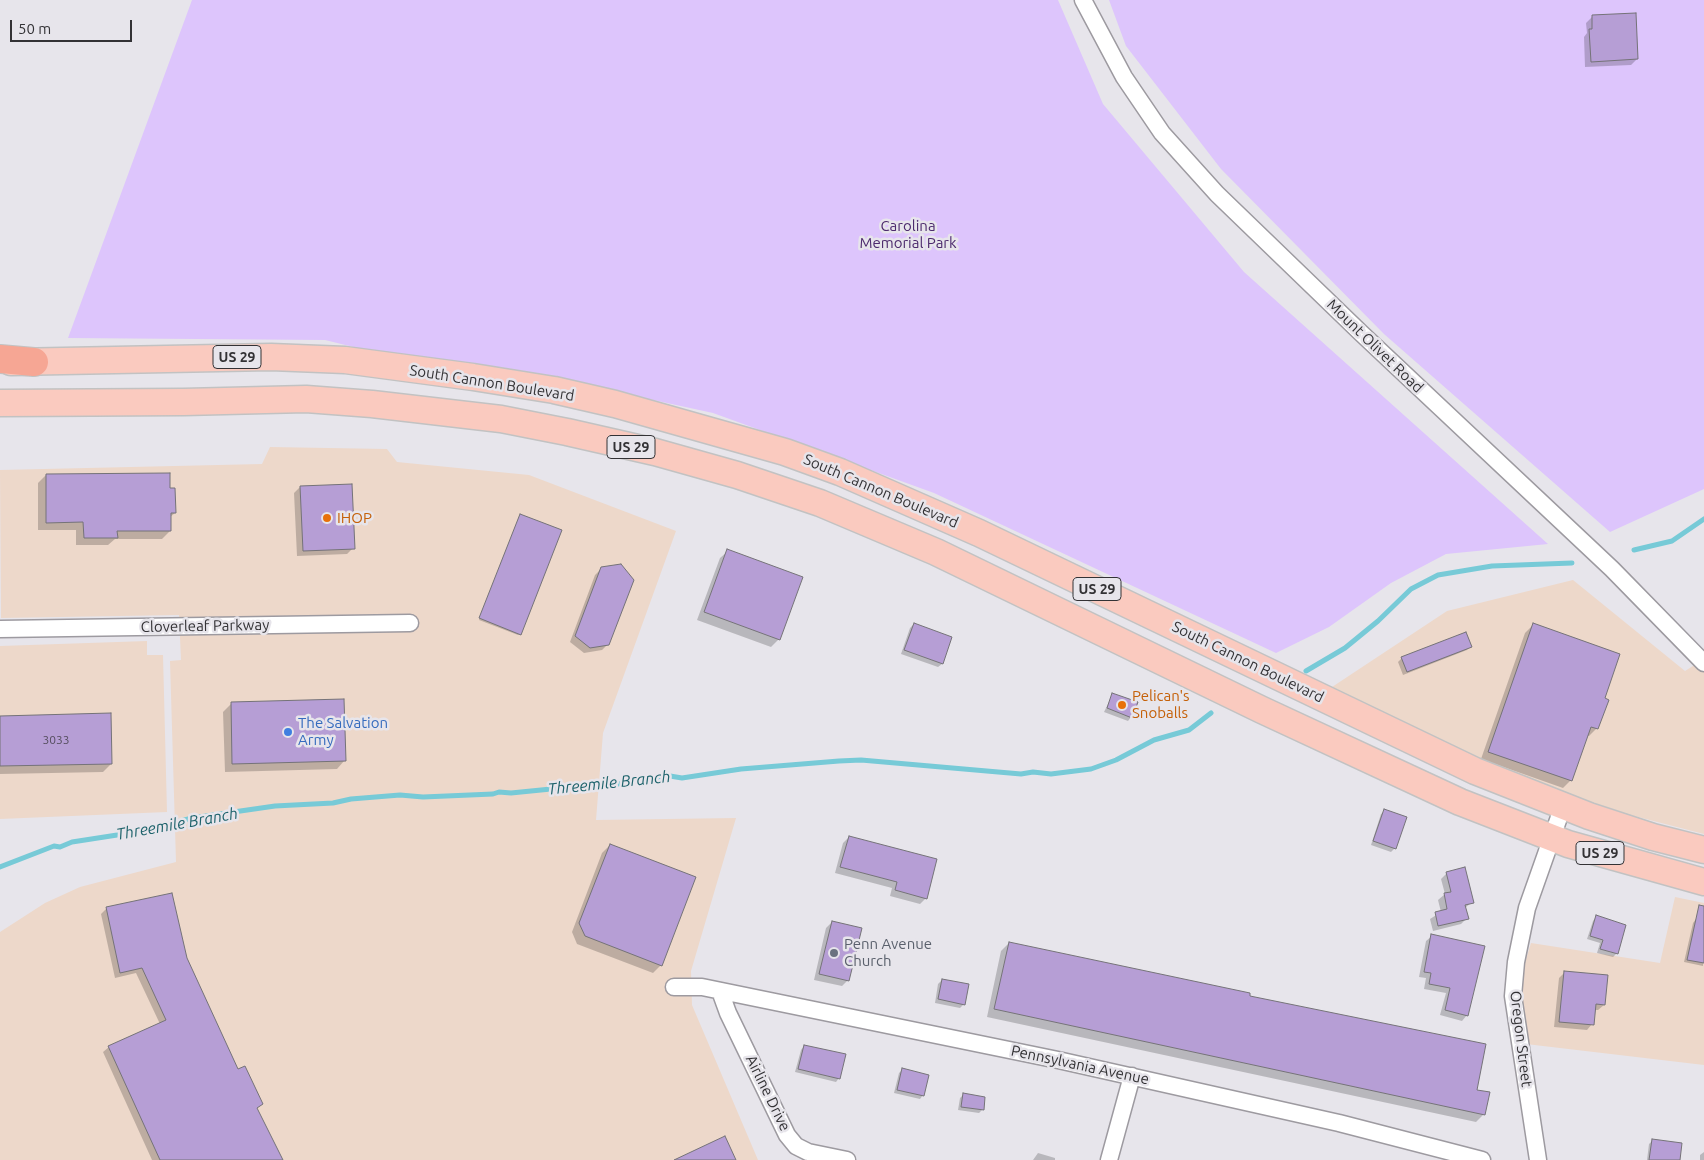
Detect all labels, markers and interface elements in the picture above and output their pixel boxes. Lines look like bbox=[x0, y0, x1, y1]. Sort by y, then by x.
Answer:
scale bar bbox=[12, 10, 135, 42]
text: 50 m bbox=[18, 20, 51, 37]
park label: Carolina Memorial Park bbox=[859, 217, 957, 252]
street label: Mount Olivet Road bbox=[1323, 295, 1427, 397]
road number: US 29 bbox=[213, 346, 261, 368]
street label: South Cannon Boulevard bbox=[408, 361, 576, 405]
road number: US 29 bbox=[607, 436, 655, 458]
street label: South Cannon Boulevard bbox=[801, 450, 961, 532]
place label: IHOP bbox=[337, 509, 372, 527]
marker: IHOP bbox=[321, 512, 333, 524]
road number: US 29 bbox=[1073, 578, 1121, 600]
street label: Cloverleaf Parkway bbox=[141, 616, 269, 636]
street label: South Cannon Boulevard bbox=[1169, 617, 1327, 707]
place label: Pelican's Snoballs bbox=[1132, 687, 1190, 722]
marker: Pelican's Snoballs bbox=[1116, 699, 1128, 711]
place label: The Salvation Army bbox=[298, 714, 388, 749]
marker: The Salvation Army bbox=[282, 726, 294, 738]
house number: 3033 bbox=[42, 733, 70, 747]
water label: Threemile Branch bbox=[547, 767, 671, 799]
water label: Threemile Branch bbox=[115, 804, 239, 844]
road number: US 29 bbox=[1576, 841, 1624, 864]
place label: Penn Avenue Church bbox=[844, 935, 932, 970]
marker: Penn Avenue Church bbox=[828, 947, 840, 959]
street label: Oregon Street bbox=[1506, 990, 1536, 1088]
street label: Pennsylvania Avenue bbox=[1009, 1042, 1151, 1088]
street label: Airline Drive bbox=[742, 1052, 794, 1134]

